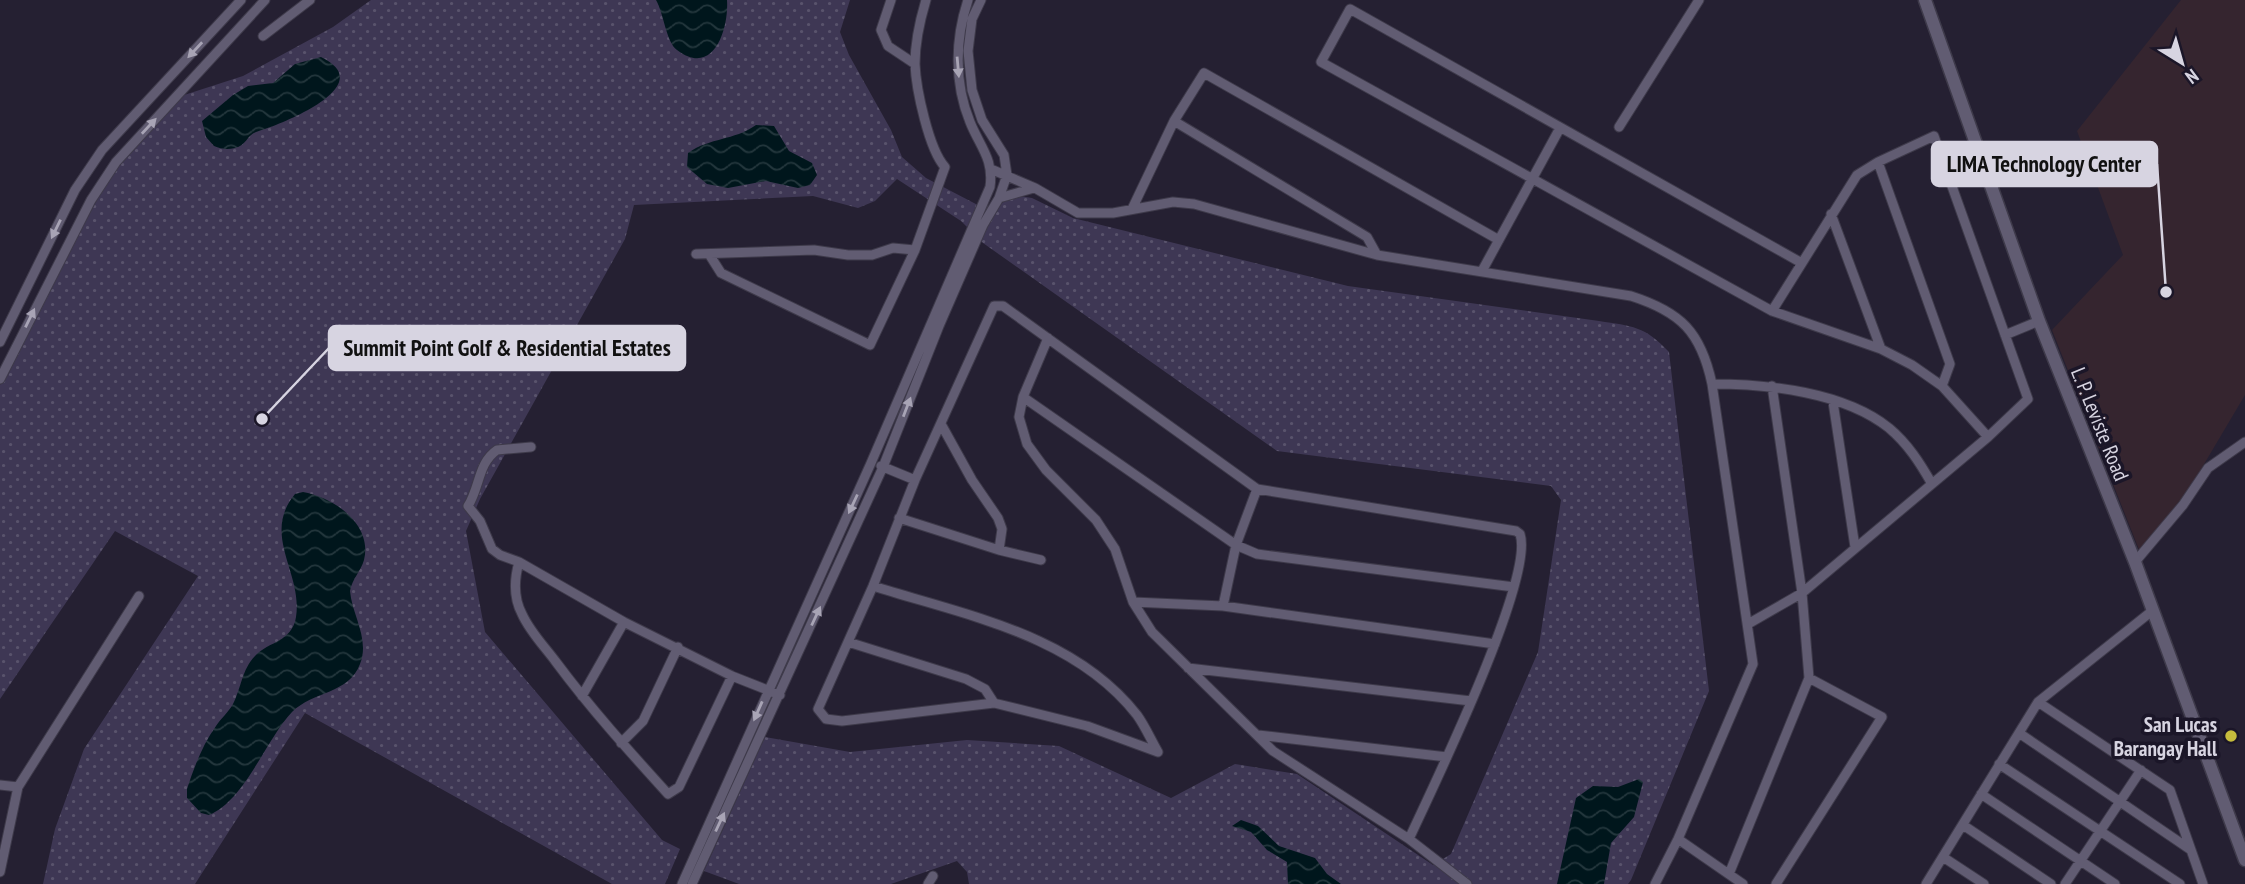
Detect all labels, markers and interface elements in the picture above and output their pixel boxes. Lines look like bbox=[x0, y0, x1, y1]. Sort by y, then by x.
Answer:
north arrow bbox=[2147, 28, 2217, 98]
one-way arrow bbox=[187, 41, 203, 58]
one-way arrow bbox=[953, 56, 964, 78]
text: N bbox=[2181, 64, 2204, 89]
one-way arrow bbox=[141, 118, 157, 135]
callout: LIMA Technology Center bbox=[1932, 142, 2157, 186]
text: LIMA Technology Center bbox=[1947, 149, 2142, 178]
one-way arrow bbox=[51, 219, 62, 239]
one-way arrow bbox=[25, 308, 36, 328]
callout: Summit Point Golf & Residential Estates bbox=[329, 326, 685, 370]
text: Summit Point Golf & Residential Estates bbox=[343, 333, 671, 362]
street label: L. P. Leviste Road bbox=[2065, 363, 2135, 485]
one-way arrow bbox=[902, 396, 913, 417]
one-way arrow bbox=[847, 494, 858, 514]
one-way arrow bbox=[811, 605, 822, 626]
one-way arrow bbox=[752, 701, 764, 721]
place label: San Lucas Barangay Hall bbox=[2114, 711, 2218, 762]
marker: San Lucas Barangay Hall bbox=[2223, 728, 2239, 744]
one-way arrow bbox=[715, 812, 726, 832]

